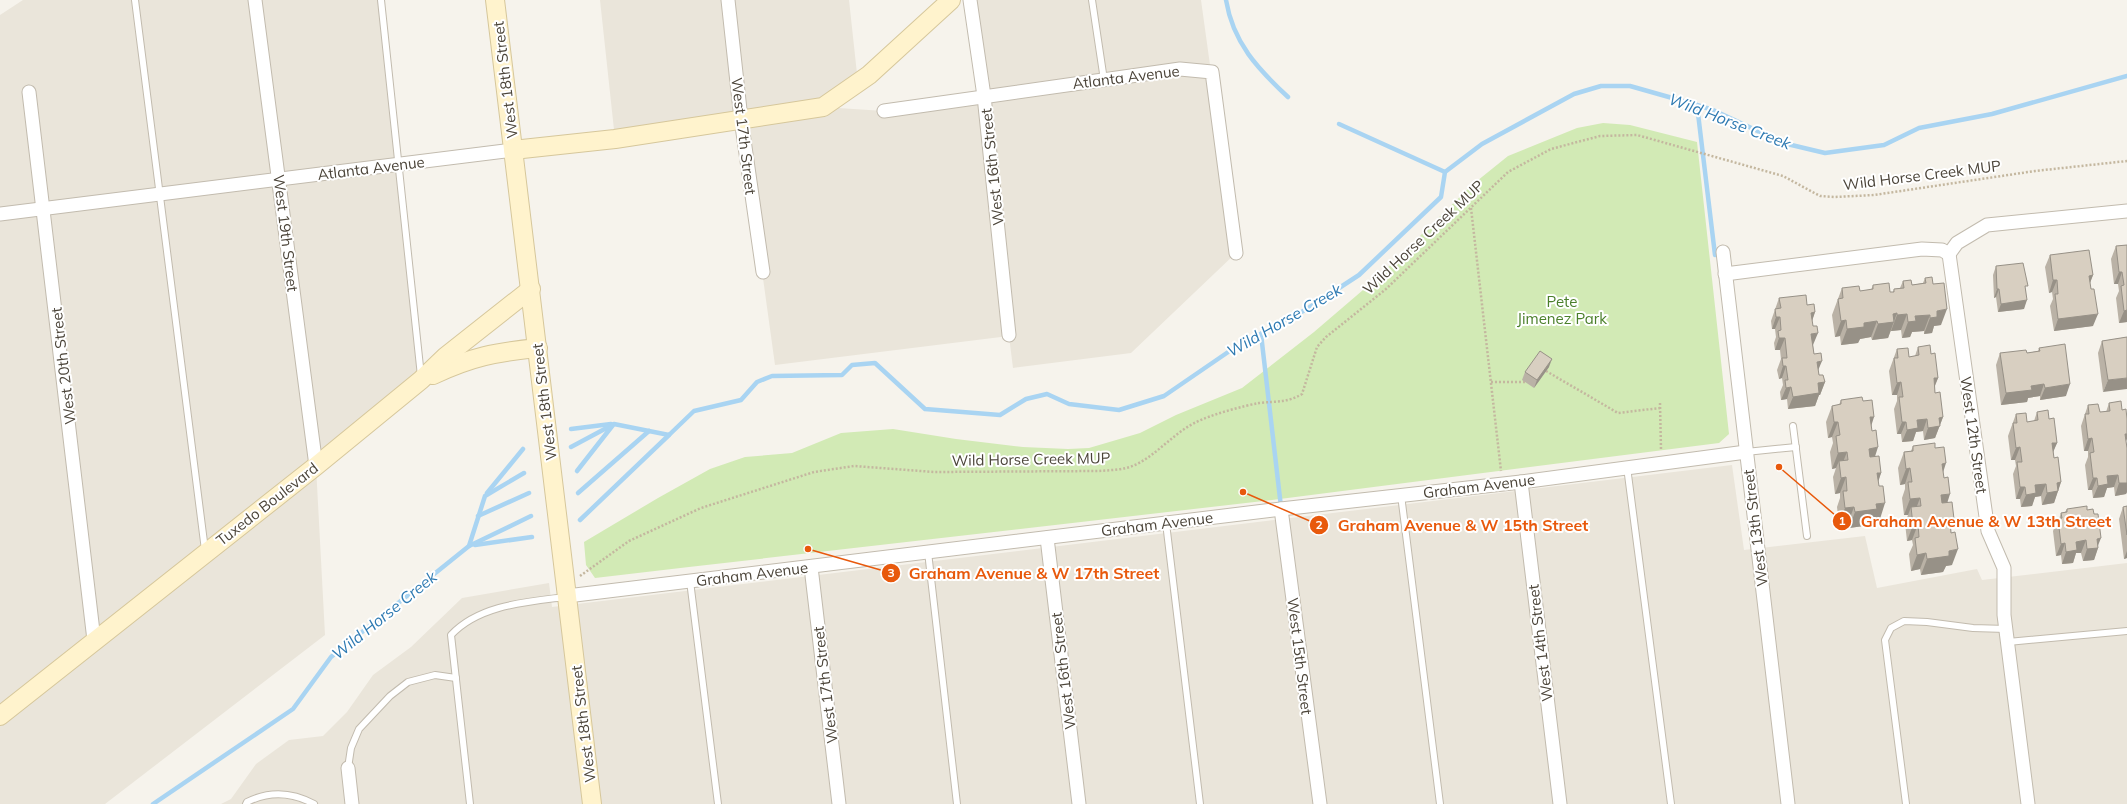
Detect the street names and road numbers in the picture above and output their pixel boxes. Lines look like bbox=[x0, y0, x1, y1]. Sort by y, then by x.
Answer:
street label: West 18th Street bbox=[488, 20, 522, 140]
street label: Atlanta Avenue bbox=[1071, 61, 1181, 93]
street label: West 17th Street bbox=[727, 76, 761, 196]
street label: West 16th Street bbox=[976, 107, 1008, 227]
street label: Atlanta Avenue bbox=[316, 152, 426, 184]
street label: Wild Horse Creek MUP bbox=[1842, 156, 2002, 194]
street label: West 19th Street bbox=[269, 173, 303, 293]
street label: Wild Horse Creek MUP bbox=[1358, 176, 1488, 298]
street label: West 20th Street bbox=[46, 306, 80, 426]
street label: West 18th Street bbox=[527, 342, 561, 462]
street label: West 12th Street bbox=[1956, 375, 1992, 495]
street label: Wild Horse Creek MUP bbox=[951, 448, 1111, 470]
street label: Tuxedo Boulevard bbox=[212, 458, 322, 550]
street label: West 13th Street bbox=[1738, 468, 1772, 588]
street label: Graham Avenue bbox=[1422, 470, 1536, 502]
street label: Graham Avenue bbox=[1100, 508, 1214, 540]
street label: Graham Avenue bbox=[695, 558, 809, 590]
street label: West 14th Street bbox=[1523, 583, 1557, 703]
street label: West 15th Street bbox=[1283, 596, 1317, 716]
street label: West 16th Street bbox=[1046, 611, 1080, 731]
street label: West 17th Street bbox=[808, 625, 842, 745]
street label: West 18th Street bbox=[566, 664, 600, 784]

